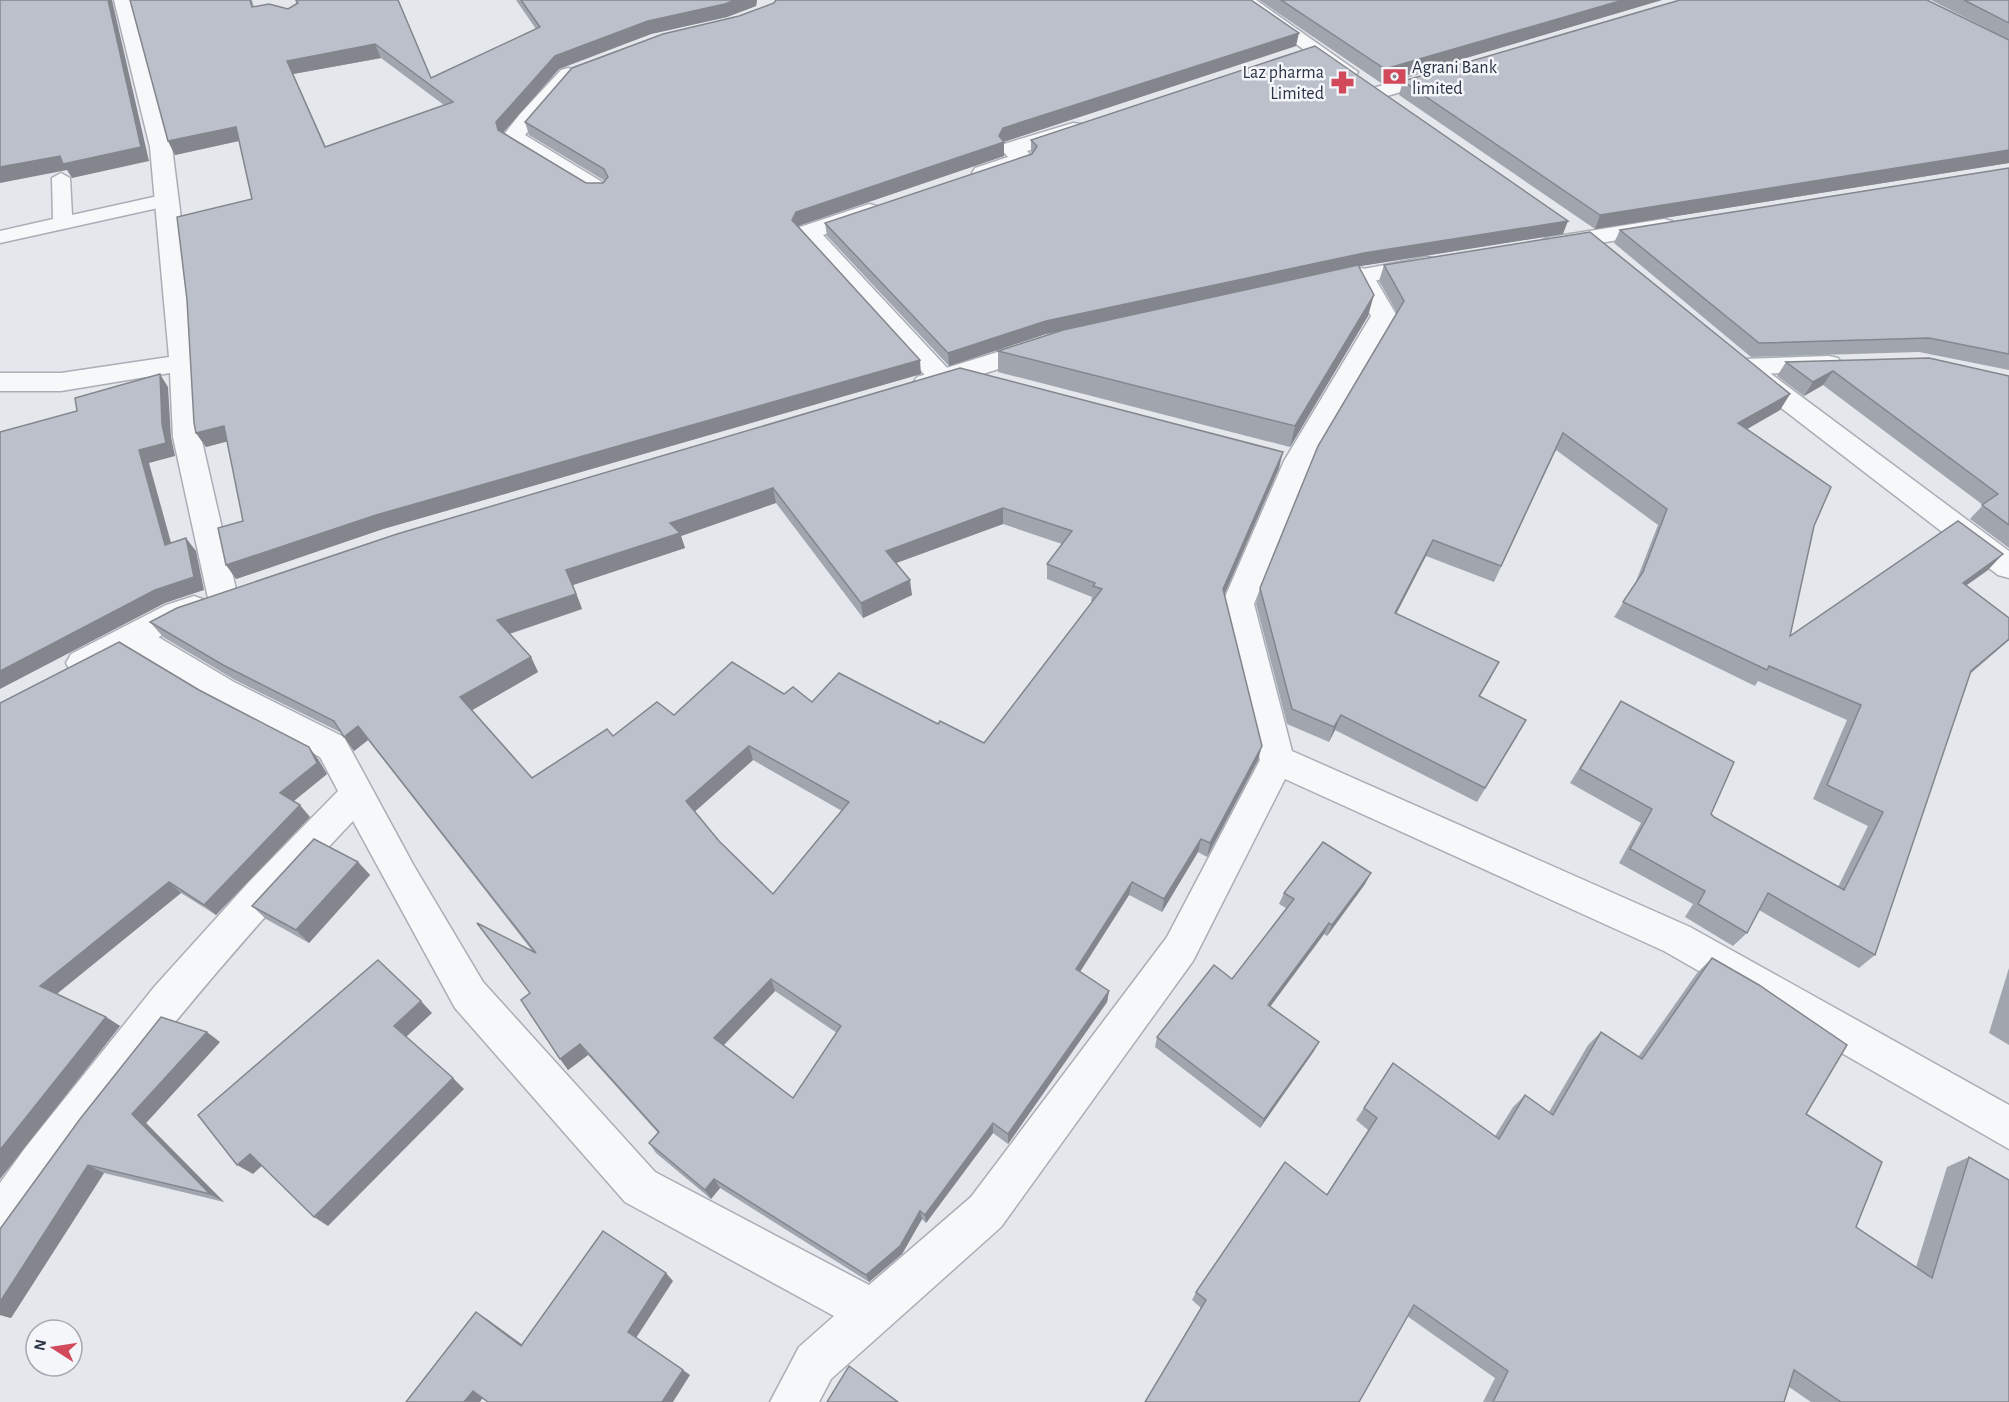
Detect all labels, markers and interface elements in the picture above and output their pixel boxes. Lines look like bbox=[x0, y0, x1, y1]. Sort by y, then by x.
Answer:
place label: Agrani Bank limited bbox=[1412, 59, 1498, 98]
place label: Laz pharma Limited bbox=[1243, 64, 1324, 103]
bank icon: Agrani Bank limited bbox=[1381, 64, 1407, 90]
pharmacy icon: Laz pharma Limited bbox=[1329, 69, 1355, 95]
north arrow bbox=[24, 1318, 84, 1378]
text: N bbox=[31, 1338, 49, 1352]

